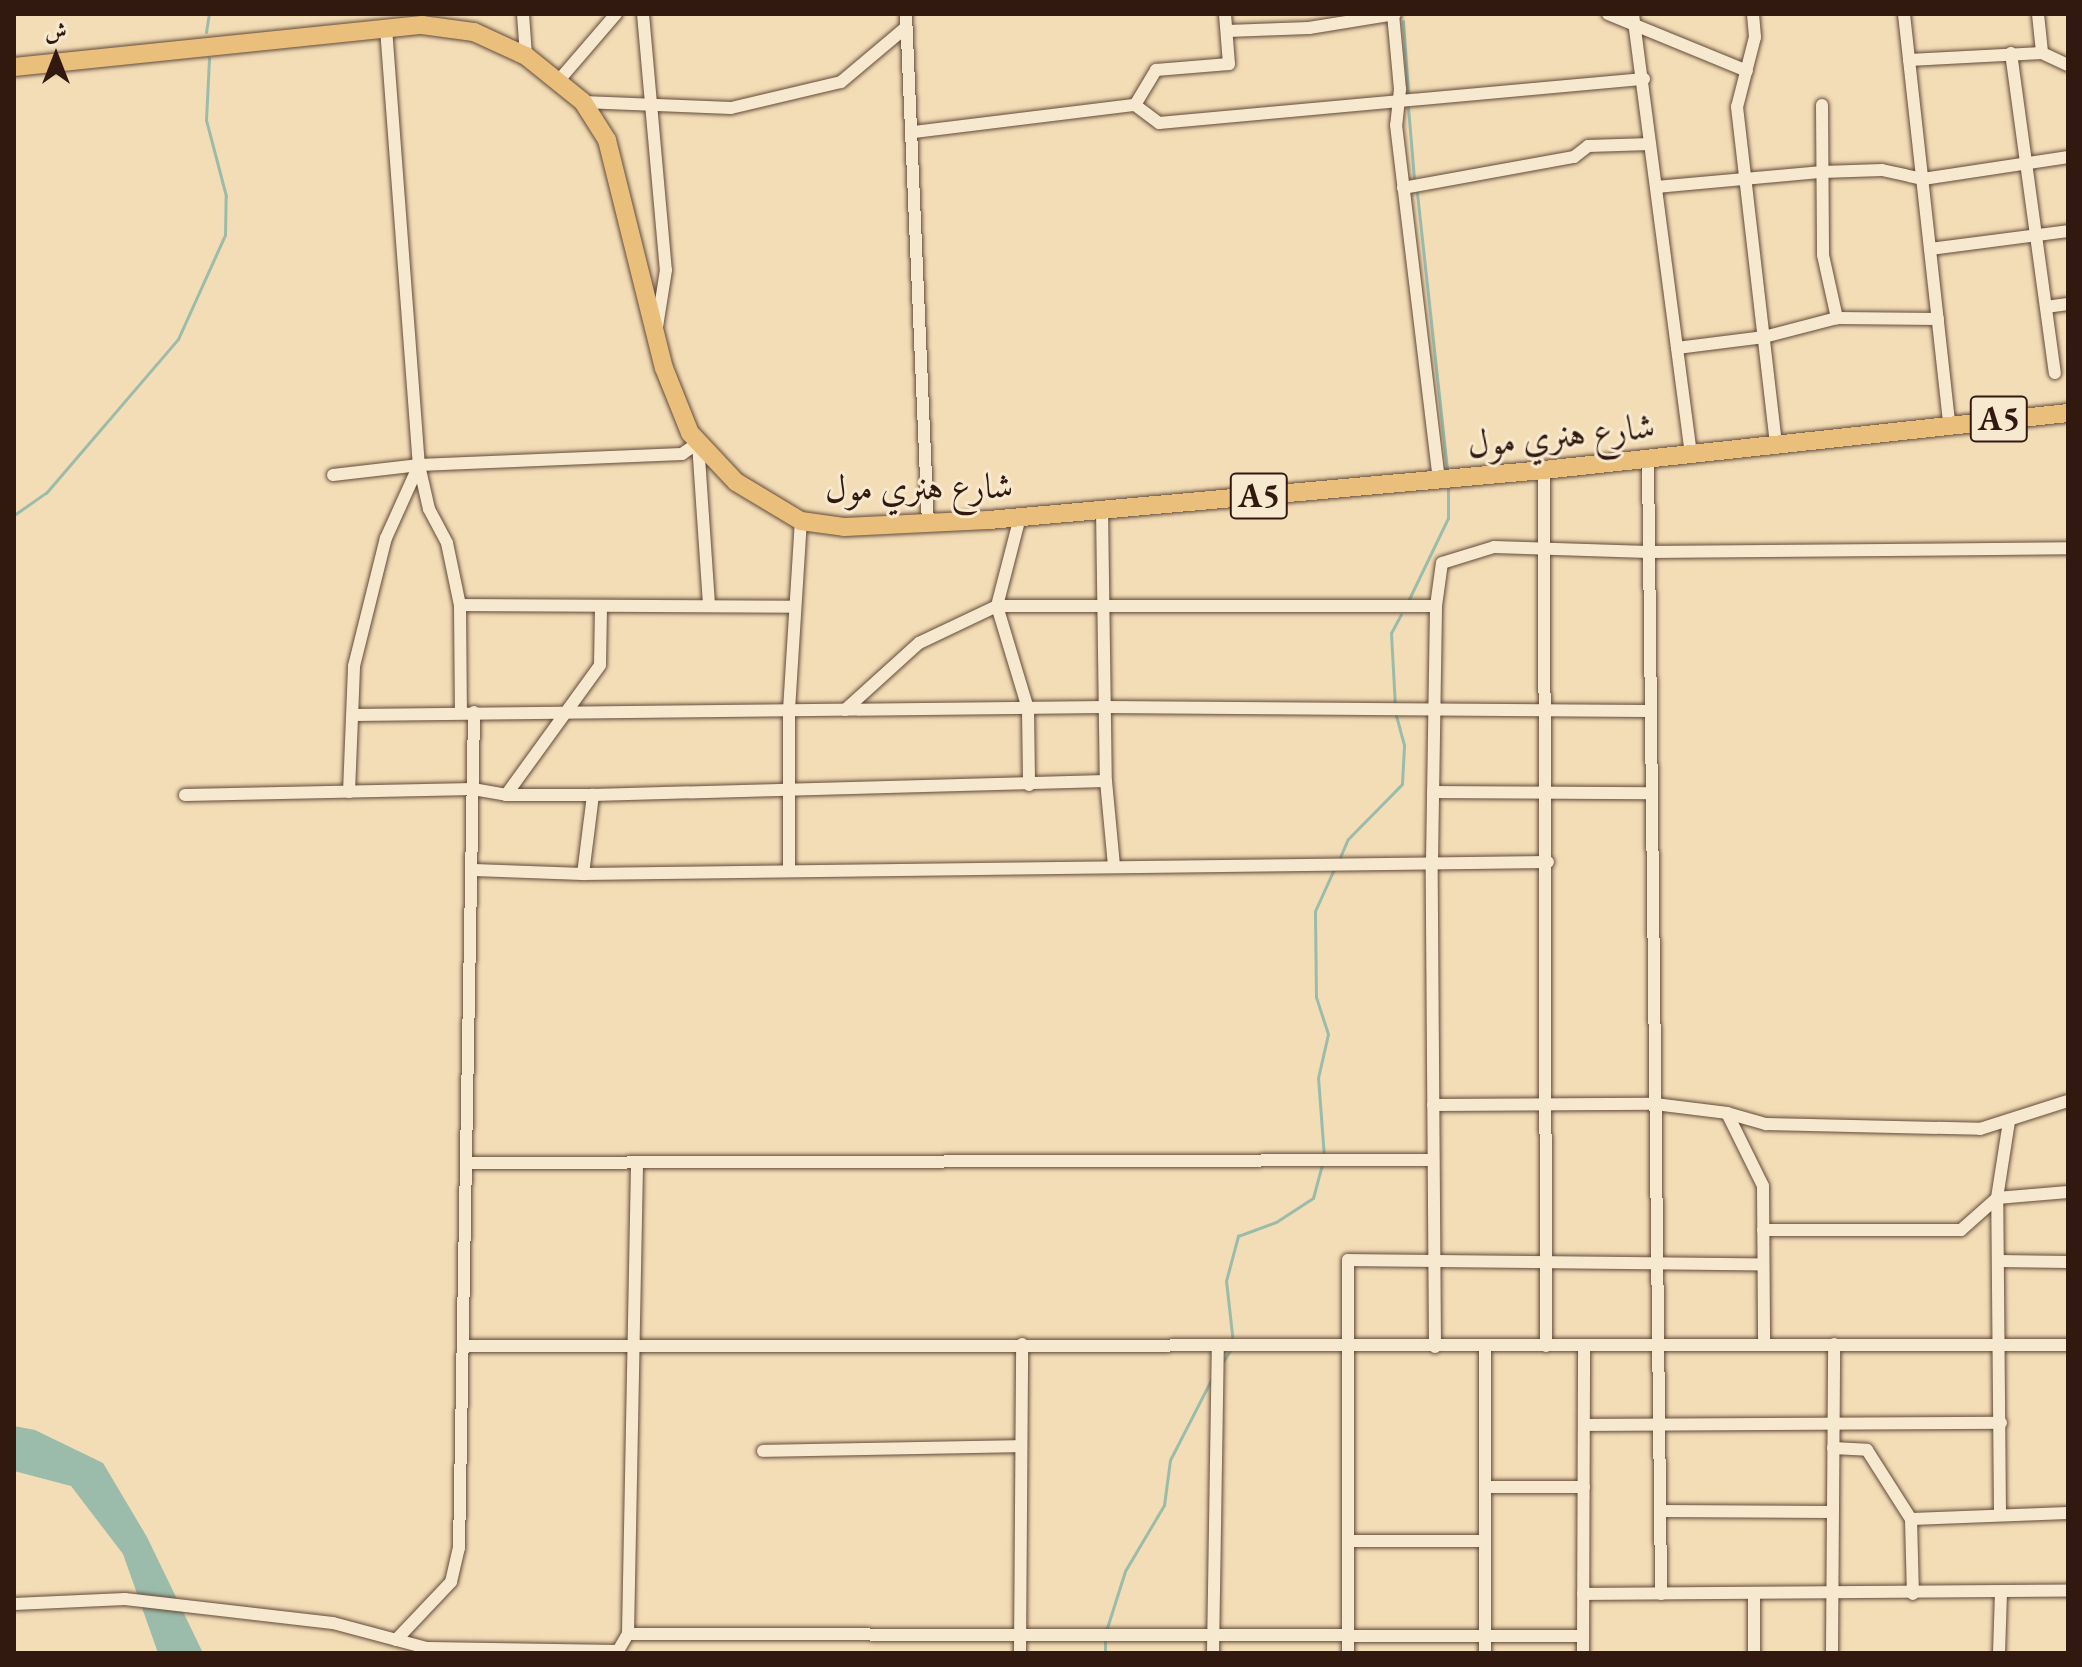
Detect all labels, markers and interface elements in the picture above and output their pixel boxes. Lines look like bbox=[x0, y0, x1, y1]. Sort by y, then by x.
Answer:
north arrow bbox=[16, 16, 96, 96]
text: ش bbox=[45, 17, 67, 46]
road number: A5 bbox=[1969, 389, 2029, 449]
street label: شارع هنري مول bbox=[1465, 404, 1657, 466]
street label: شارع هنري مول bbox=[824, 464, 1014, 510]
road number: A5 bbox=[1229, 466, 1289, 526]

